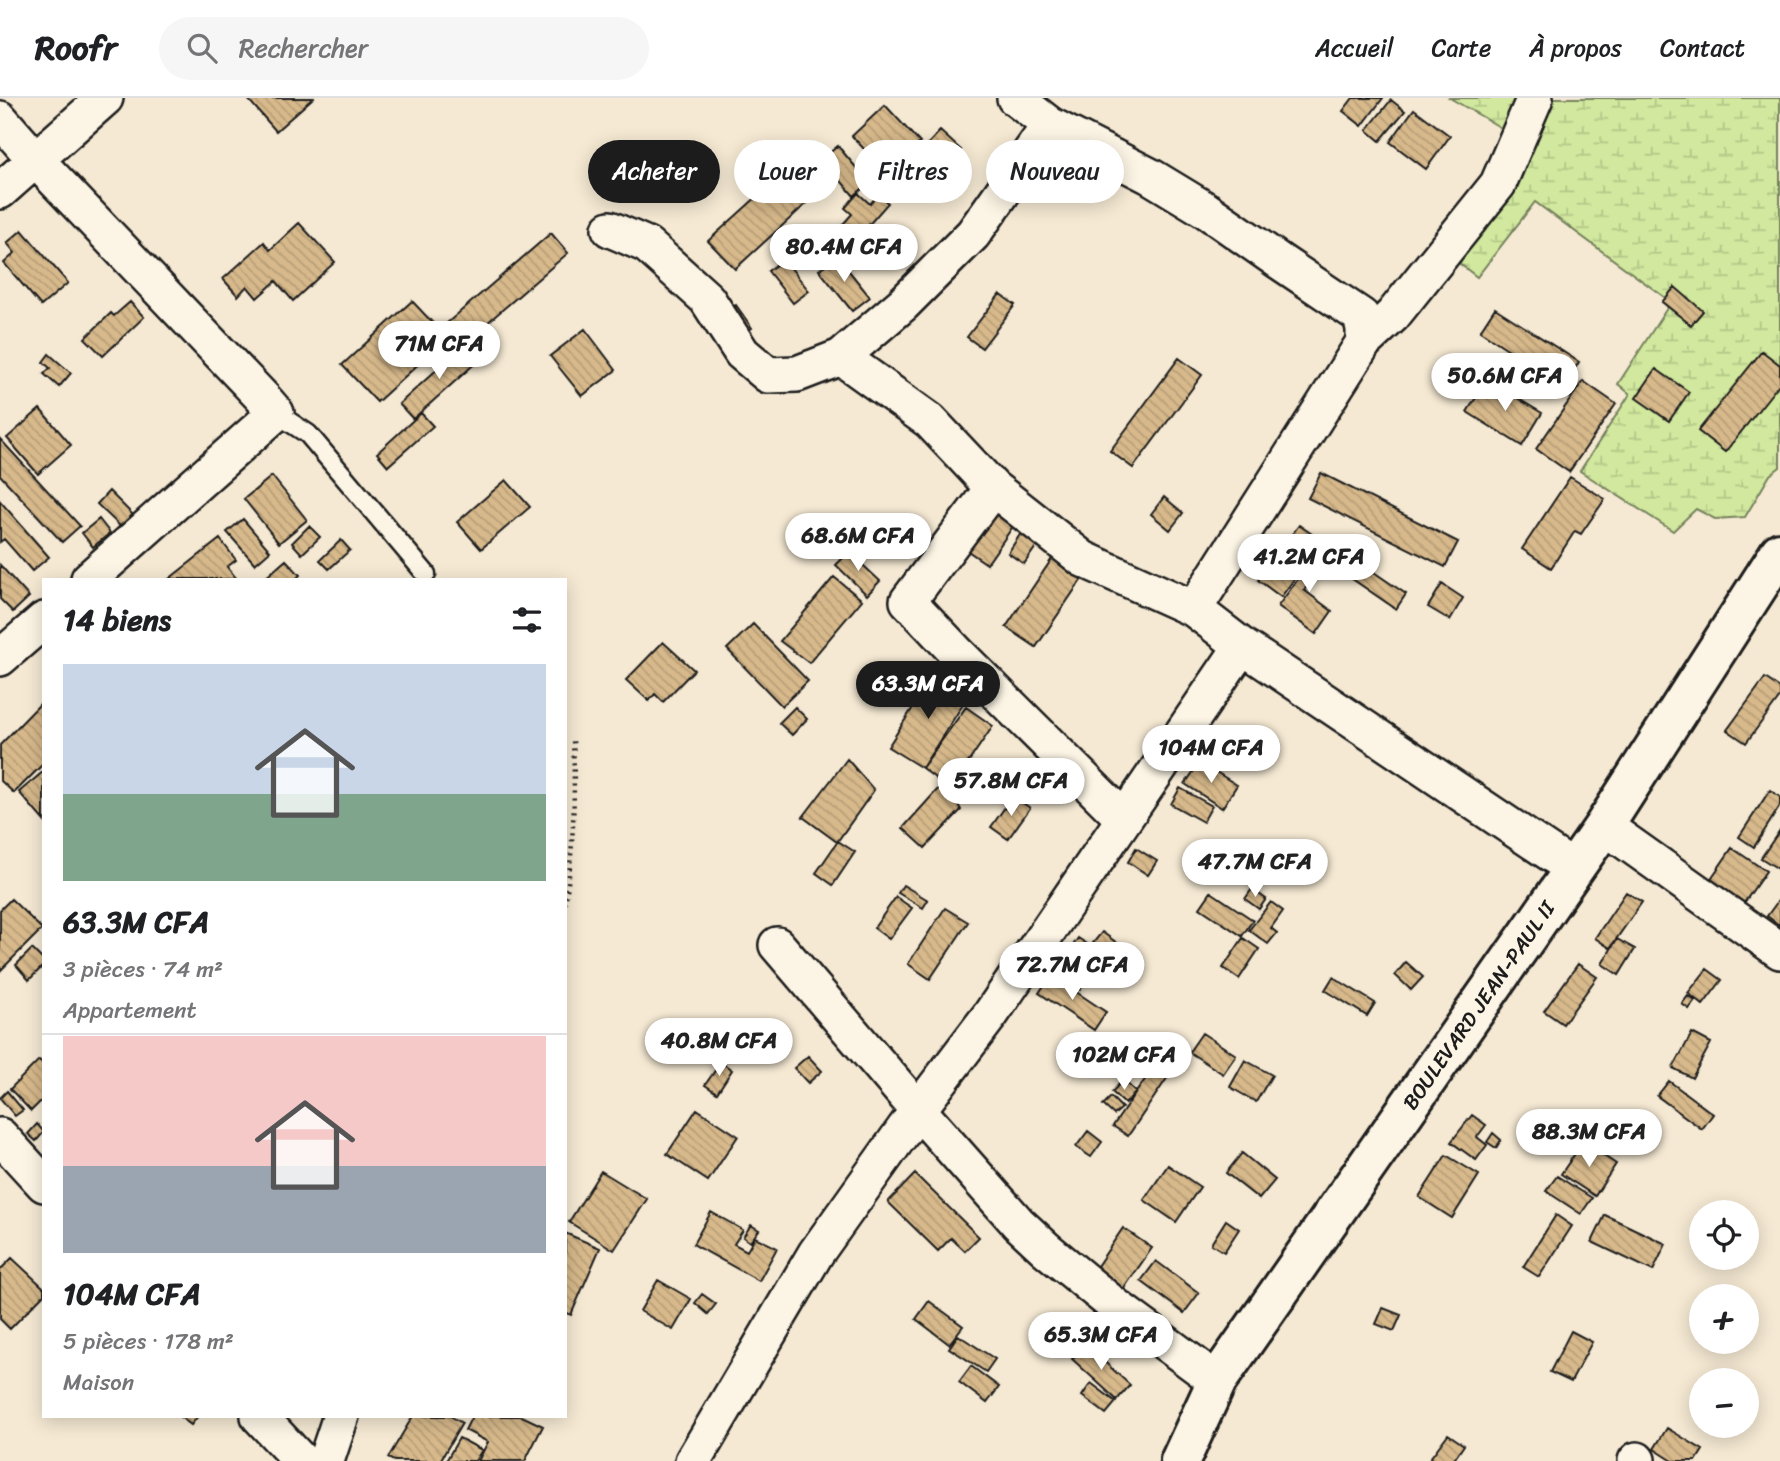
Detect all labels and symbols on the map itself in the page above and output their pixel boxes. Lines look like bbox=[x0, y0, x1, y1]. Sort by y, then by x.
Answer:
pin: 80.4M CFA bbox=[764, 225, 924, 284]
pin: 71M CFA bbox=[374, 322, 504, 381]
pin: 50.6M CFA bbox=[1425, 354, 1585, 413]
pin: 68.6M CFA bbox=[778, 514, 938, 573]
pin: 41.2M CFA bbox=[1229, 534, 1389, 594]
pin: 63.3M CFA bbox=[848, 662, 1008, 721]
pin: 104M CFA bbox=[1139, 726, 1283, 785]
pin: 57.8M CFA bbox=[931, 758, 1091, 818]
pin: 47.7M CFA bbox=[1175, 840, 1335, 899]
street label: BOULEVARD JEAN-PAUL II bbox=[1392, 891, 1566, 1118]
pin: 72.7M CFA bbox=[992, 942, 1152, 1002]
pin: 40.8M CFA bbox=[639, 1018, 799, 1078]
pin: 102M CFA bbox=[1052, 1032, 1196, 1092]
pin: 88.3M CFA bbox=[1509, 1110, 1669, 1169]
pin: 65.3M CFA bbox=[1021, 1312, 1181, 1372]

